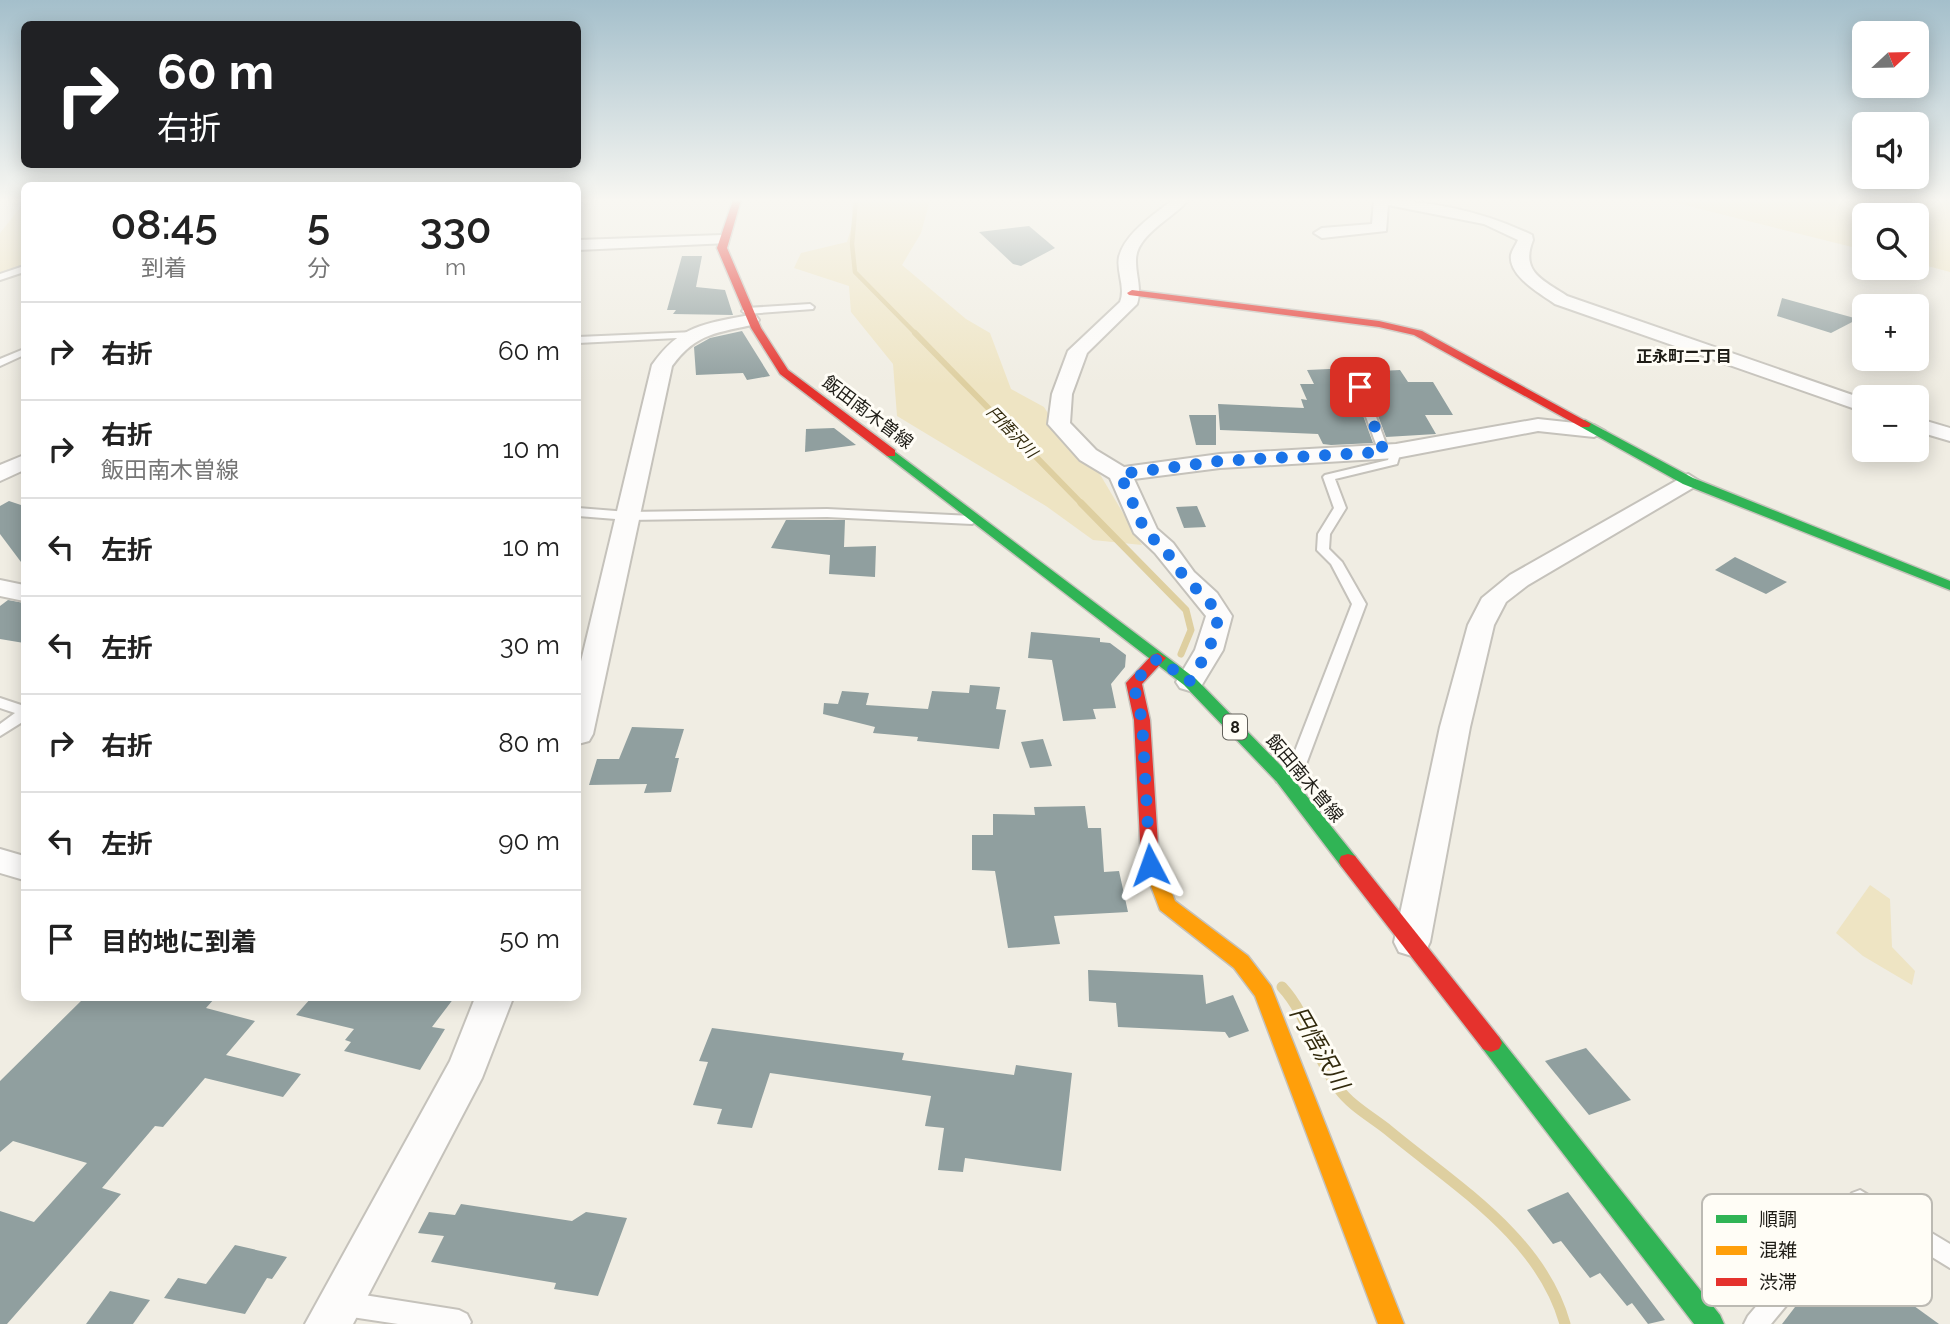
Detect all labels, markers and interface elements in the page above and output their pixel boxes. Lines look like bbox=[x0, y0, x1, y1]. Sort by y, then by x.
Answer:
north arrow bbox=[1852, 21, 1928, 98]
map controls bbox=[1852, 21, 1929, 462]
text: 60 m bbox=[157, 43, 274, 100]
icon: right bbox=[42, 49, 133, 140]
text: 右折 bbox=[157, 109, 221, 146]
button: sound bbox=[1852, 112, 1929, 189]
text: 08:45 bbox=[110, 200, 218, 249]
text: 5 bbox=[307, 200, 330, 249]
button: search bbox=[1852, 203, 1929, 280]
text: 330 bbox=[420, 204, 492, 253]
text: m bbox=[445, 253, 466, 280]
text: 到着 bbox=[141, 254, 187, 281]
text: 分 bbox=[307, 254, 330, 281]
button: + bbox=[1852, 294, 1929, 371]
icon: right bbox=[42, 332, 80, 370]
text: 60 m bbox=[498, 336, 560, 366]
text: 右折 bbox=[101, 339, 153, 369]
district label: 正永町二丁目 bbox=[1636, 347, 1732, 366]
pin bbox=[1330, 357, 1390, 417]
icon: arrive bbox=[1341, 368, 1379, 406]
street label: 飯田南木曽線 bbox=[819, 371, 917, 453]
button: − bbox=[1852, 385, 1929, 462]
water label: 円悟沢川 bbox=[983, 402, 1042, 463]
text: 右折 bbox=[101, 420, 153, 450]
icon: right bbox=[42, 430, 80, 468]
text: 10 m bbox=[502, 434, 560, 464]
text: 飯田南木曽線 bbox=[101, 456, 239, 483]
icon: left bbox=[42, 528, 80, 566]
text: 10 m bbox=[502, 532, 560, 562]
text: 左折 bbox=[101, 535, 153, 565]
icon: left bbox=[42, 626, 80, 664]
text: 30 m bbox=[500, 630, 560, 660]
text: 左折 bbox=[101, 633, 153, 663]
road number: 8 bbox=[1223, 714, 1247, 740]
icon: right bbox=[42, 724, 80, 762]
text: 80 m bbox=[498, 728, 560, 758]
street label: 飯田南木曽線 bbox=[1262, 730, 1348, 826]
text: 右折 bbox=[101, 731, 153, 761]
icon: left bbox=[42, 822, 80, 860]
text: 90 m bbox=[498, 826, 560, 856]
position arrow bbox=[1113, 828, 1187, 902]
text: 左折 bbox=[101, 829, 153, 859]
icon: arrive bbox=[42, 920, 80, 958]
text: 50 m bbox=[499, 924, 560, 954]
text: 目的地に到着 bbox=[101, 927, 257, 957]
water label: 円悟沢川 bbox=[1285, 1001, 1356, 1097]
legend bbox=[1702, 1194, 1932, 1306]
text: 順調 bbox=[1759, 1208, 1797, 1230]
text: 混雑 bbox=[1759, 1239, 1797, 1261]
text: 渋滞 bbox=[1759, 1271, 1797, 1293]

